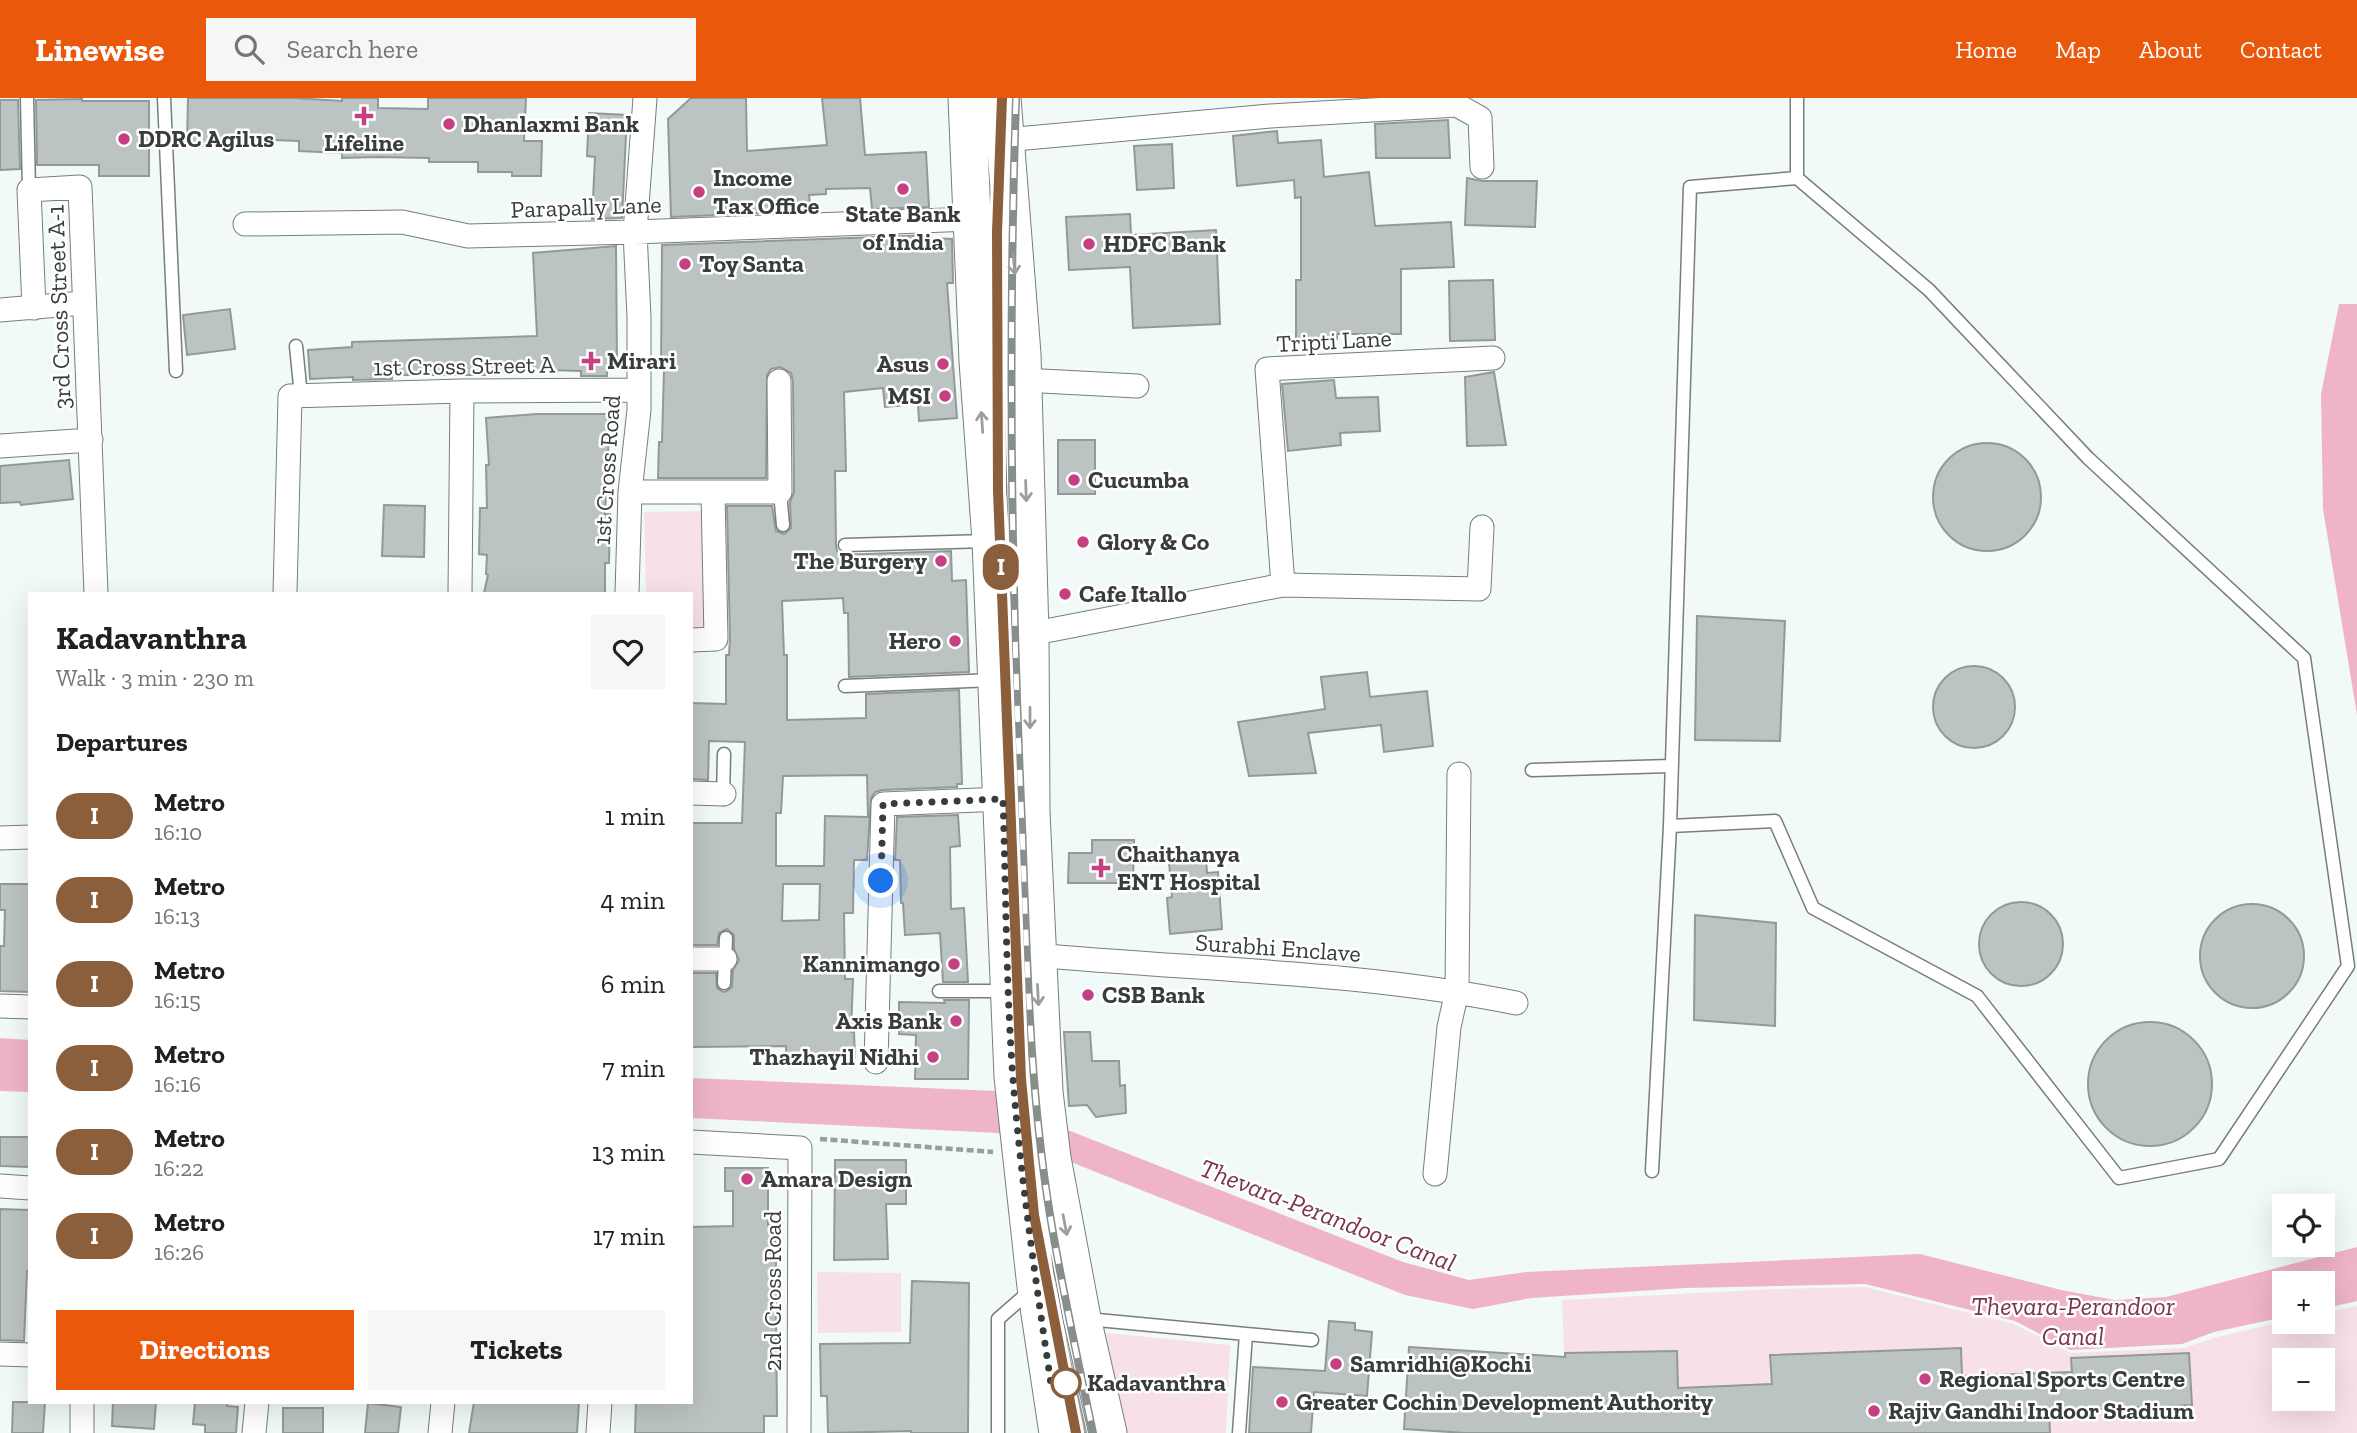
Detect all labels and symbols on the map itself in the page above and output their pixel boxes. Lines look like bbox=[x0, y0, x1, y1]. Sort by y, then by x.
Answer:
marker: Lifeline bbox=[354, 106, 374, 126]
place label: Dhanlaxmi Bank bbox=[463, 109, 639, 138]
marker: Dhanlaxmi Bank bbox=[441, 116, 457, 132]
place label: DDRC Agilus bbox=[138, 124, 274, 153]
place label: Lifeline bbox=[324, 128, 404, 157]
marker: DDRC Agilus bbox=[116, 131, 132, 147]
place label: Income Tax Office bbox=[713, 163, 820, 220]
marker: State Bank of India bbox=[895, 181, 911, 197]
marker: Income Tax Office bbox=[691, 184, 707, 200]
street label: Parapally Lane bbox=[510, 189, 662, 224]
place label: State Bank of India bbox=[845, 199, 961, 256]
street label: 3rd Cross Street A-1 bbox=[40, 204, 77, 410]
place label: HDFC Bank bbox=[1103, 229, 1226, 258]
marker: HDFC Bank bbox=[1081, 236, 1097, 252]
place label: Toy Santa bbox=[699, 249, 804, 278]
one-way arrow bbox=[1008, 252, 1021, 275]
marker: Toy Santa bbox=[677, 256, 693, 272]
street label: Tripti Lane bbox=[1276, 323, 1392, 358]
place label: Mirari bbox=[607, 346, 676, 375]
street label: 1st Cross Street A bbox=[373, 349, 556, 382]
place label: Asus bbox=[876, 349, 929, 378]
marker: Mirari bbox=[581, 351, 601, 371]
marker: Asus bbox=[935, 356, 951, 372]
place label: MSI bbox=[888, 381, 931, 410]
marker: MSI bbox=[937, 388, 953, 404]
street label: 1st Cross Road bbox=[587, 394, 626, 546]
one-way arrow bbox=[975, 411, 988, 434]
place label: Cucumba bbox=[1088, 465, 1189, 494]
marker: Cucumba bbox=[1066, 472, 1082, 488]
one-way arrow bbox=[1019, 479, 1033, 502]
place label: Glory & Co bbox=[1097, 527, 1210, 556]
marker: Glory & Co bbox=[1075, 534, 1091, 550]
line badge: I bbox=[978, 544, 1024, 590]
place label: The Burgery bbox=[793, 546, 927, 575]
marker: The Burgery bbox=[933, 553, 949, 569]
place label: Cafe Itallo bbox=[1079, 579, 1187, 608]
marker: Cafe Itallo bbox=[1057, 586, 1073, 602]
place label: Hero bbox=[888, 626, 941, 655]
marker: Hero bbox=[947, 633, 963, 649]
one-way arrow bbox=[1023, 707, 1037, 730]
place label: Chaithanya ENT Hospital bbox=[1117, 839, 1261, 896]
marker: Chaithanya ENT Hospital bbox=[1091, 858, 1111, 878]
your location bbox=[863, 863, 898, 898]
street label: Surabhi Enclave bbox=[1194, 927, 1362, 968]
place label: Kannimango bbox=[802, 949, 940, 978]
marker: Kannimango bbox=[946, 956, 962, 972]
place label: CSB Bank bbox=[1102, 980, 1205, 1009]
one-way arrow bbox=[1032, 983, 1045, 1005]
marker: CSB Bank bbox=[1080, 987, 1096, 1003]
place label: Axis Bank bbox=[835, 1006, 942, 1035]
marker: Axis Bank bbox=[948, 1013, 964, 1029]
place label: Thazhayil Nidhi bbox=[749, 1042, 919, 1071]
marker: Thazhayil Nidhi bbox=[925, 1049, 941, 1065]
water label: Thevara-Perandoor Canal bbox=[1196, 1151, 1460, 1279]
place label: Amara Design bbox=[761, 1164, 912, 1193]
marker: Amara Design bbox=[739, 1171, 755, 1187]
street label: 2nd Cross Road bbox=[758, 1211, 787, 1371]
one-way arrow bbox=[1058, 1213, 1072, 1236]
water label: Thevara-Perandoor Canal bbox=[1971, 1290, 2175, 1352]
place label: Samridhi@Kochi bbox=[1350, 1349, 1532, 1378]
marker: Samridhi@Kochi bbox=[1328, 1356, 1344, 1372]
place label: Regional Sports Centre bbox=[1939, 1364, 2185, 1393]
marker: Kadavanthra bbox=[1051, 1368, 1081, 1398]
place label: Kadavanthra bbox=[1087, 1368, 1226, 1397]
marker: Regional Sports Centre bbox=[1917, 1371, 1933, 1387]
place label: Greater Cochin Development Authority bbox=[1296, 1387, 1713, 1416]
marker: Greater Cochin Development Authority bbox=[1274, 1394, 1290, 1410]
place label: Rajiv Gandhi Indoor Stadium bbox=[1888, 1396, 2194, 1425]
marker: Rajiv Gandhi Indoor Stadium bbox=[1866, 1403, 1882, 1419]

